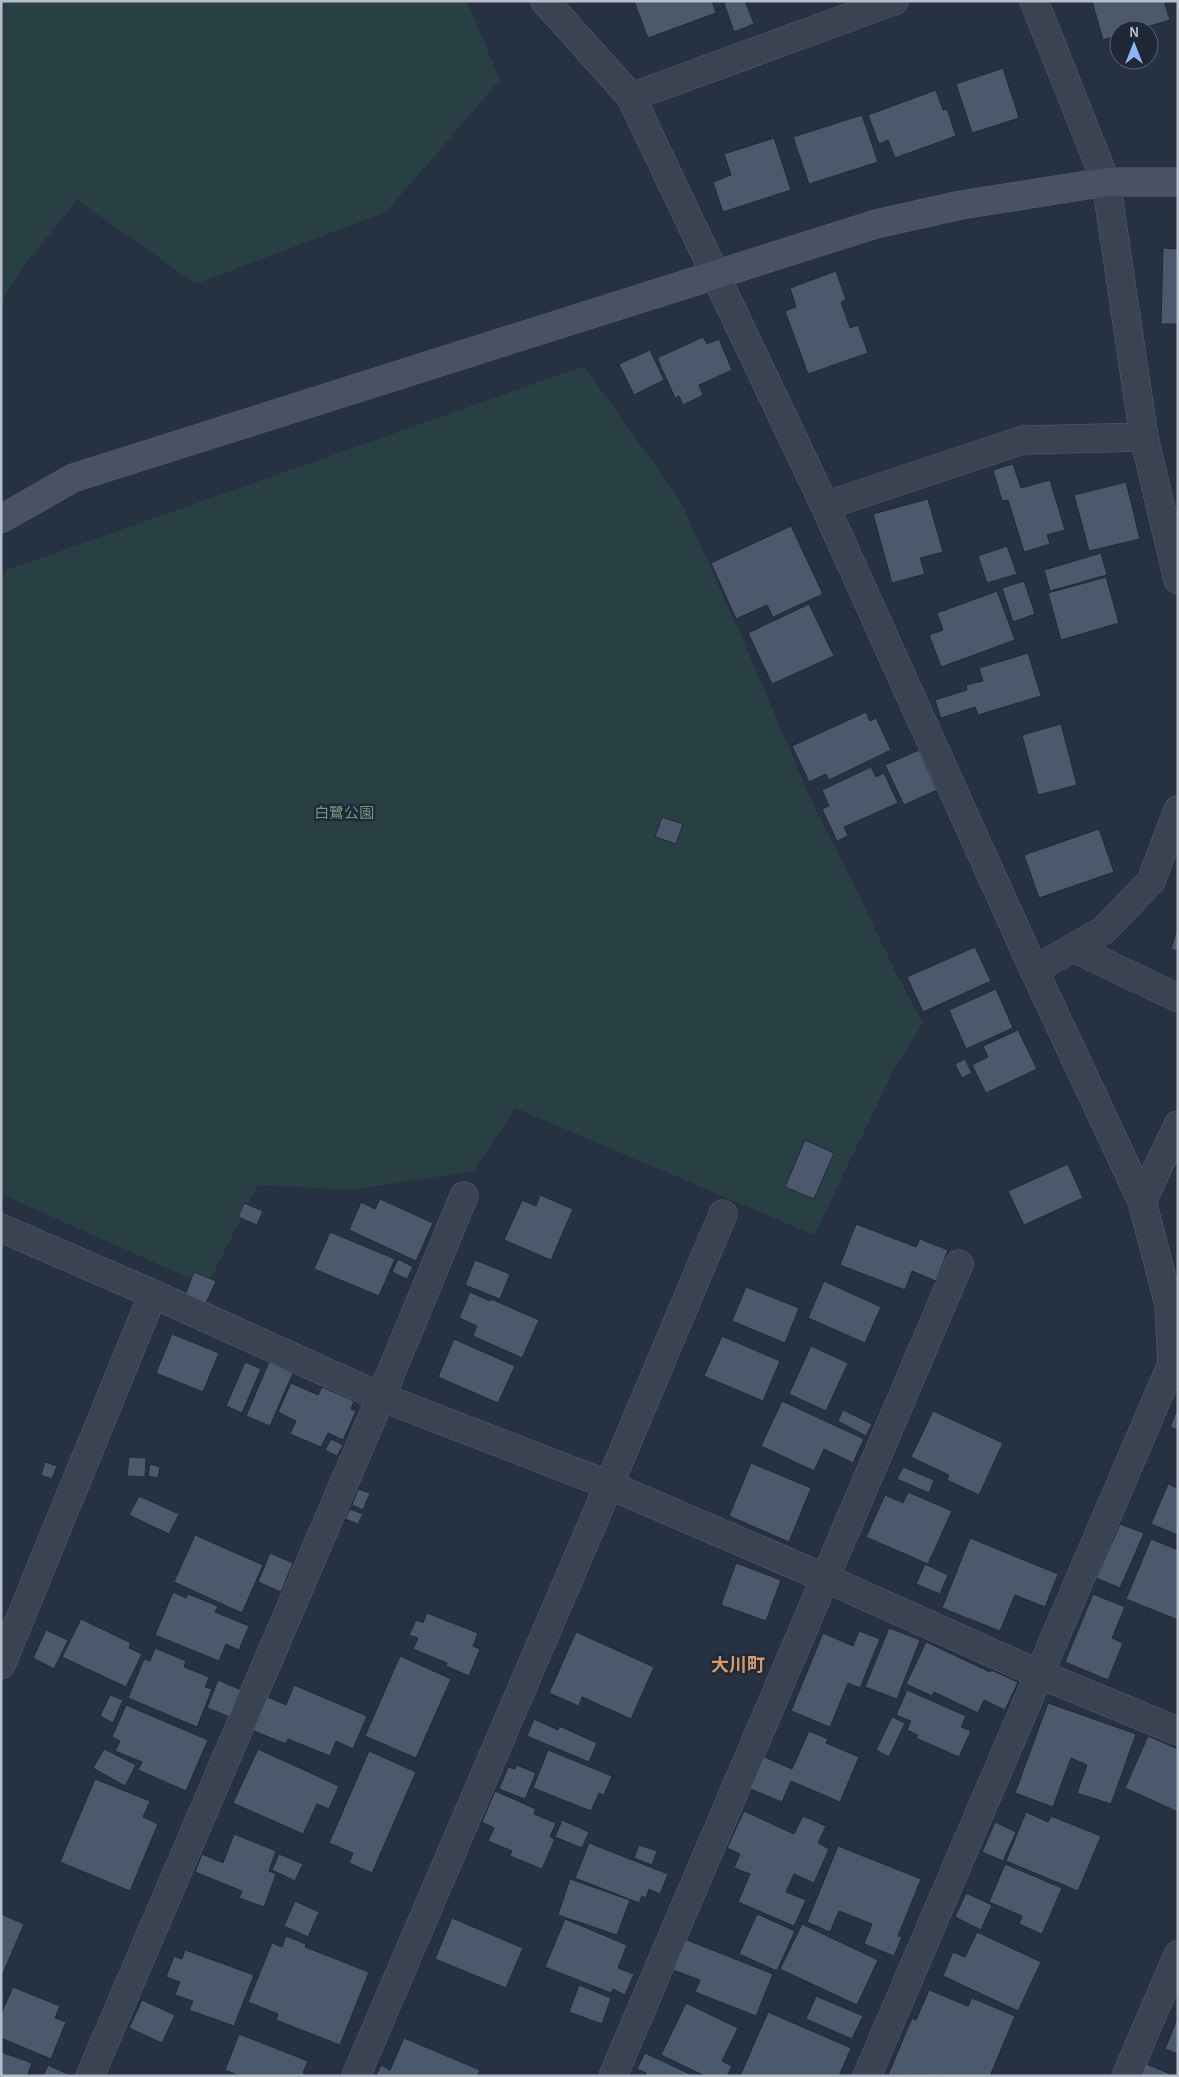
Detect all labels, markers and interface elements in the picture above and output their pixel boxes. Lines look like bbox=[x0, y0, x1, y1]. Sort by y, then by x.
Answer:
north arrow bbox=[1109, 20, 1159, 70]
text: N bbox=[1129, 26, 1139, 40]
park label: 白鷺公園 bbox=[314, 805, 374, 821]
district label: 大川町 bbox=[711, 1655, 765, 1675]

